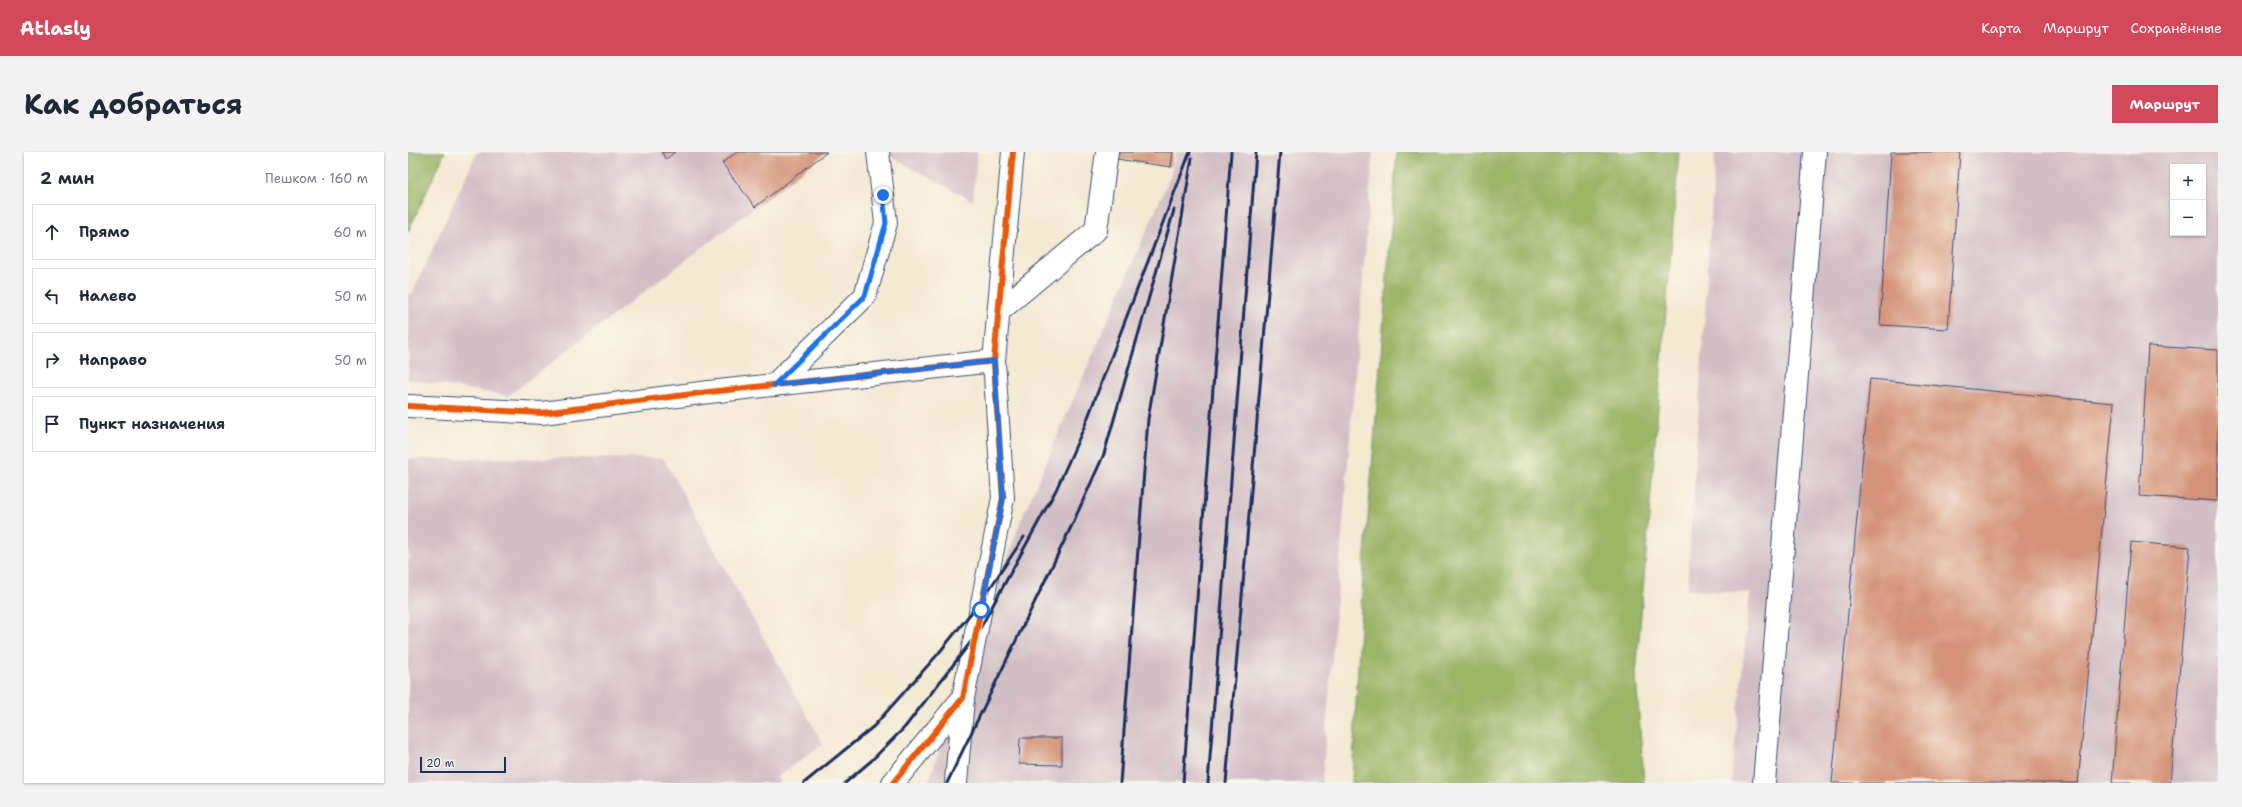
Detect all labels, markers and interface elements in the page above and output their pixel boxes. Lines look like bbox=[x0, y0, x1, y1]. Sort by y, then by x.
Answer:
text: Atlasly bbox=[20, 16, 91, 41]
text: Карта bbox=[1981, 19, 2021, 37]
text: Маршрут bbox=[2043, 19, 2109, 37]
text: Сохранённые bbox=[2131, 19, 2222, 37]
text: Как добраться bbox=[24, 85, 243, 123]
button: Маршрут bbox=[2112, 85, 2218, 123]
map controls bbox=[2170, 164, 2206, 236]
button: + bbox=[2170, 164, 2206, 200]
text: 2 мин bbox=[40, 167, 95, 189]
text: Пешком · 160 m bbox=[265, 170, 368, 187]
route end bbox=[874, 186, 892, 204]
button: − bbox=[2170, 200, 2206, 236]
icon: ahead bbox=[41, 221, 63, 243]
text: Прямо bbox=[79, 222, 129, 242]
text: 60 m bbox=[334, 224, 367, 241]
icon: left bbox=[41, 285, 63, 307]
text: Налево bbox=[79, 286, 137, 306]
text: 50 m bbox=[334, 288, 367, 305]
icon: right bbox=[41, 349, 63, 371]
text: Направо bbox=[79, 350, 147, 370]
text: 50 m bbox=[334, 352, 367, 369]
icon: arrive bbox=[41, 413, 63, 435]
text: Пункт назначения bbox=[79, 414, 225, 434]
route start bbox=[972, 601, 990, 619]
scale bar bbox=[420, 755, 506, 774]
text: 20 m bbox=[426, 756, 454, 771]

